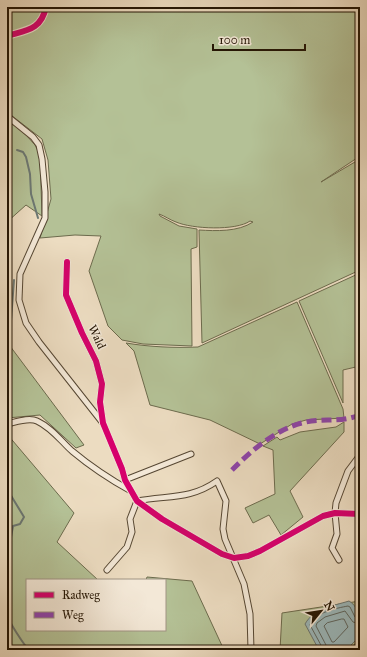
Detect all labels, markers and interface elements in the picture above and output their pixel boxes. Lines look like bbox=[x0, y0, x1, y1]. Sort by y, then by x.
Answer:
scale bar bbox=[213, 26, 305, 52]
text: 100 m bbox=[219, 33, 250, 47]
street label: Wald bbox=[85, 323, 109, 351]
legend bbox=[26, 579, 166, 631]
text: Radweg bbox=[62, 588, 100, 603]
north arrow bbox=[301, 591, 341, 631]
text: N bbox=[321, 599, 338, 614]
text: Weg bbox=[62, 608, 84, 623]

